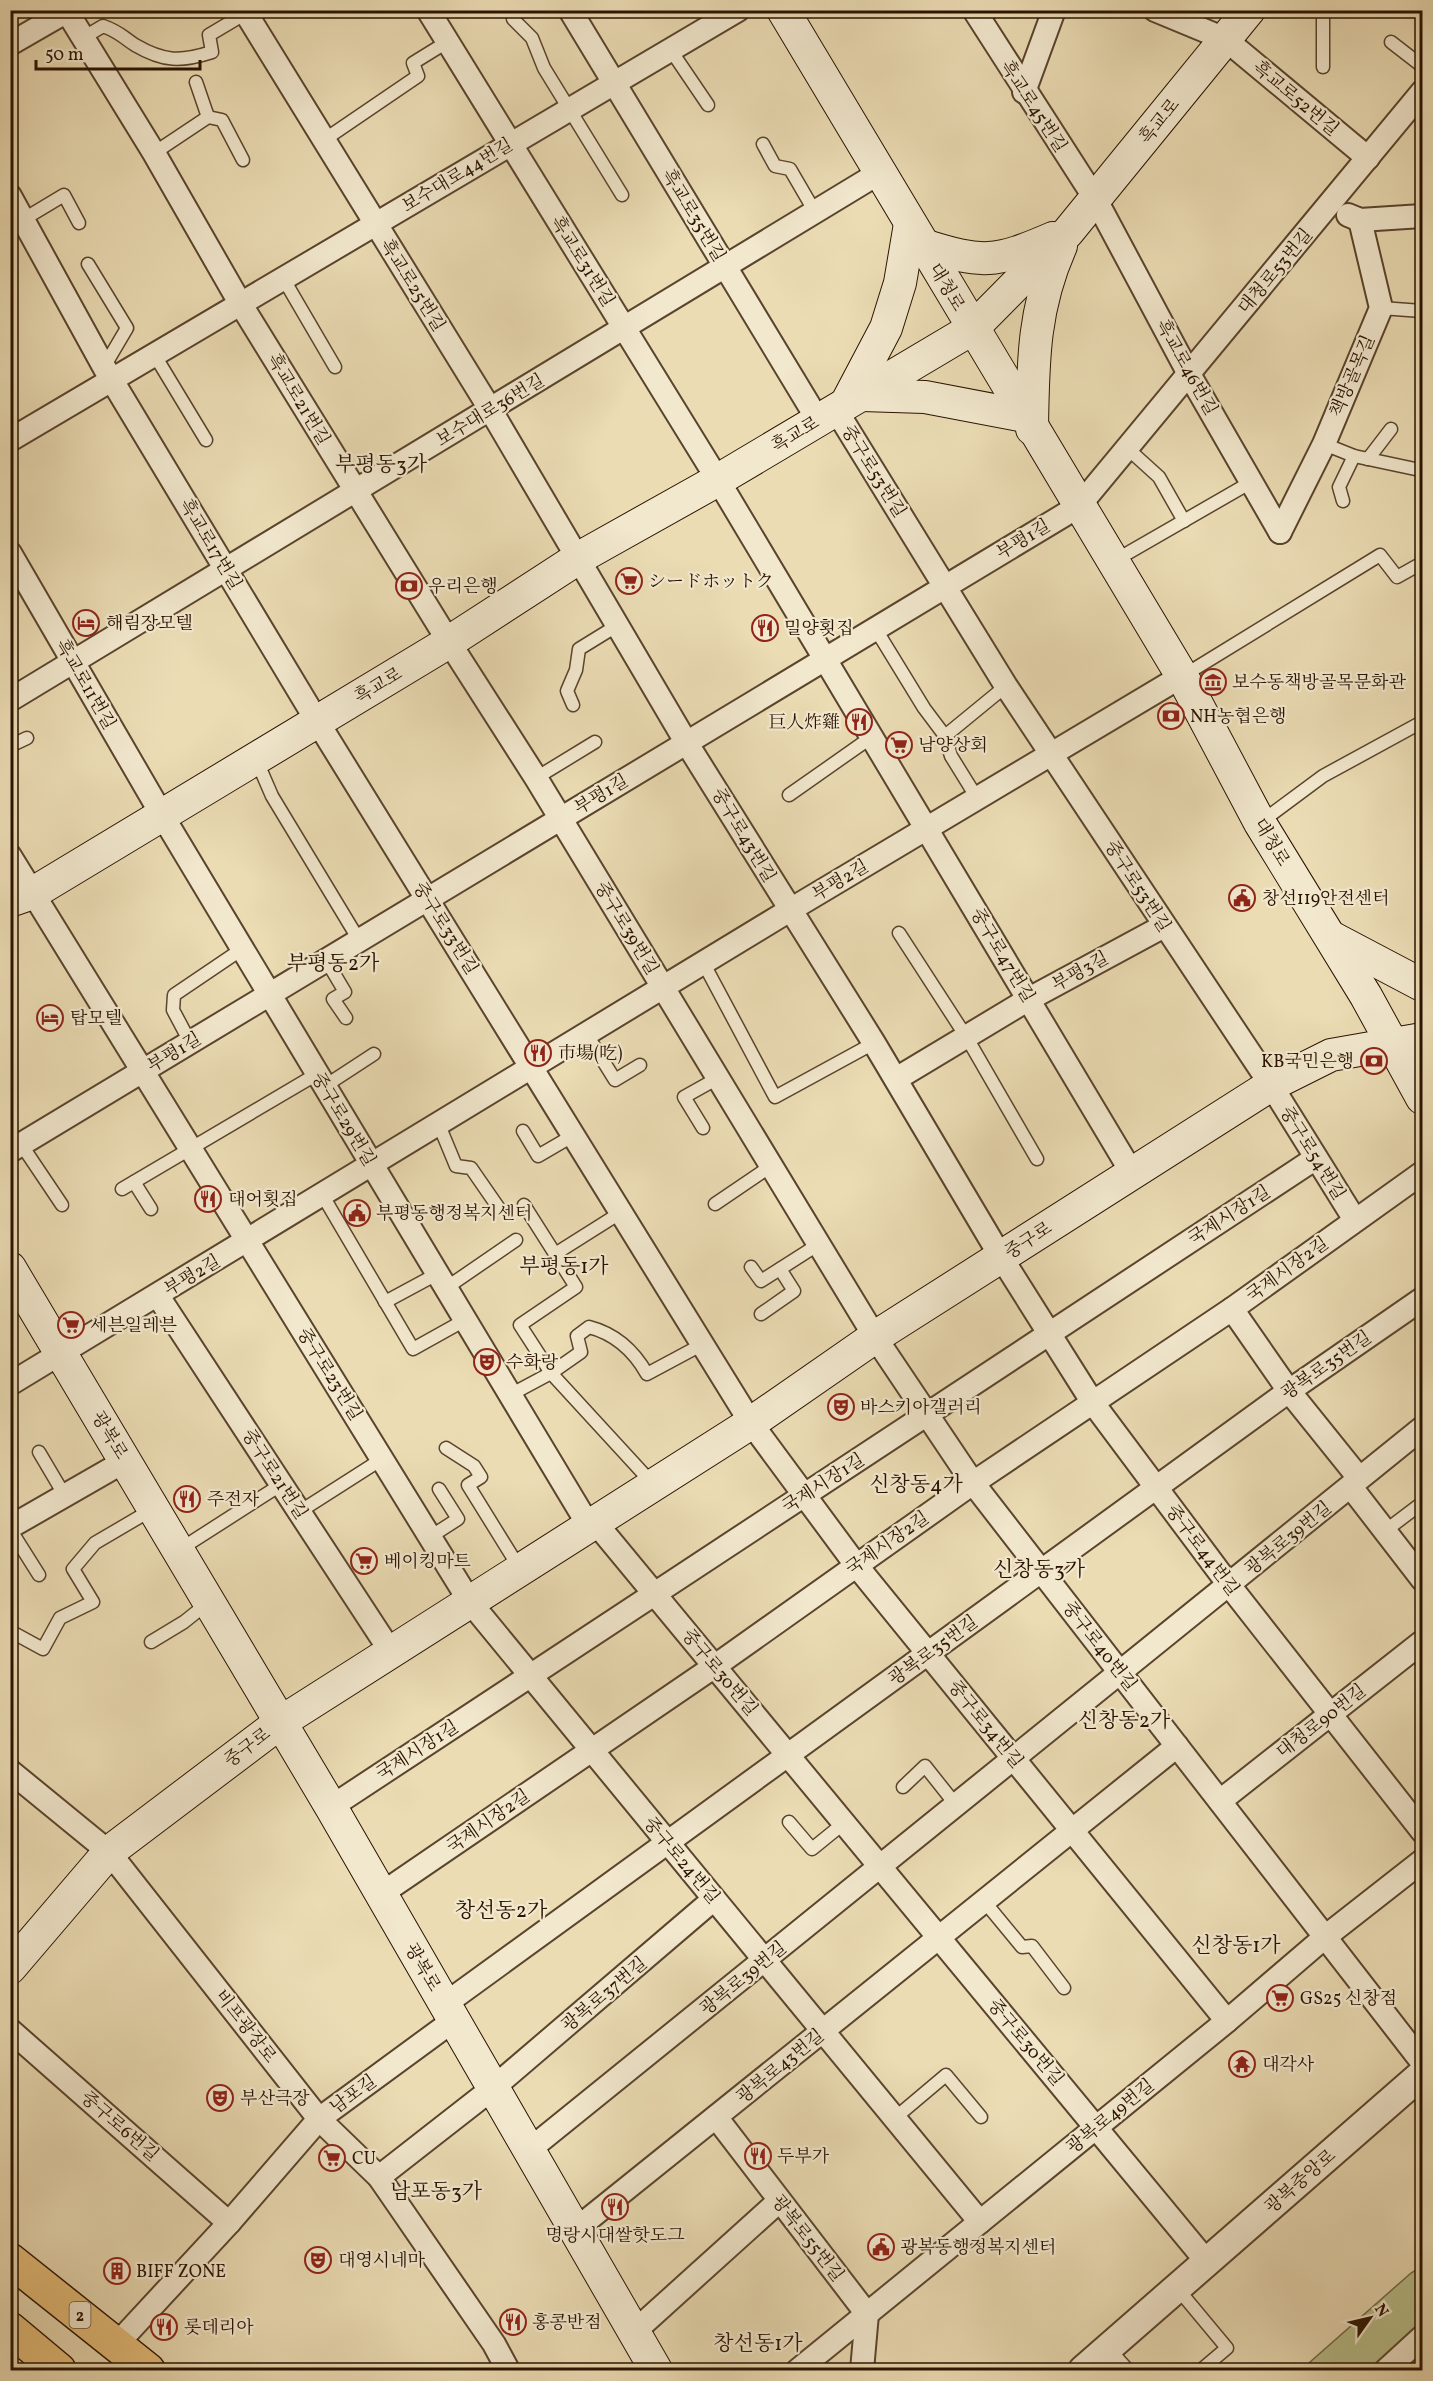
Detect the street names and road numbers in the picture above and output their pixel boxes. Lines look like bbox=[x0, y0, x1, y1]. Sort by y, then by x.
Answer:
street label: 흑교로45번길 bbox=[993, 56, 1072, 158]
street label: 흑교로52번길 bbox=[1247, 56, 1343, 143]
street label: 흑교로 bbox=[1134, 94, 1186, 150]
street label: 보수대로44번길 bbox=[397, 133, 518, 219]
street label: 흑교로35번길 bbox=[655, 164, 730, 267]
street label: 흑교로31번길 bbox=[544, 211, 620, 312]
street label: 대청로53번길 bbox=[1233, 224, 1319, 320]
street label: 흑교로25번길 bbox=[373, 235, 450, 337]
street label: 대청로 bbox=[922, 259, 970, 317]
street label: 흑교로46번길 bbox=[1149, 315, 1222, 420]
street label: 책방골목길 bbox=[1325, 332, 1382, 421]
street label: 흑교로21번길 bbox=[260, 349, 335, 451]
street label: 보수대로36번길 bbox=[432, 369, 550, 454]
street label: 흑교로 bbox=[767, 411, 825, 459]
street label: 중구로53번길 bbox=[834, 421, 911, 523]
street label: 흑교로17번길 bbox=[173, 494, 247, 595]
street label: 부평1길 bbox=[992, 514, 1056, 566]
street label: 흑교로11번길 bbox=[49, 635, 121, 735]
street label: 흑교로 bbox=[350, 662, 408, 710]
street label: 부평1길 bbox=[570, 769, 634, 821]
street label: 중구로43번길 bbox=[705, 784, 781, 888]
street label: 대청로 bbox=[1247, 814, 1295, 872]
street label: 중구로53번길 bbox=[1098, 836, 1176, 938]
street label: 부평2길 bbox=[808, 855, 874, 908]
street label: 중구로39번길 bbox=[588, 877, 664, 980]
street label: 중구로33번길 bbox=[406, 878, 483, 980]
street label: 중구로47번길 bbox=[964, 904, 1040, 1008]
street label: 부평3길 bbox=[1048, 946, 1114, 998]
street label: 부평1길 bbox=[143, 1027, 207, 1079]
street label: 중구로29번길 bbox=[305, 1068, 381, 1172]
street label: 중구로54번길 bbox=[1273, 1102, 1351, 1206]
street label: 국제시장1길 bbox=[1184, 1180, 1276, 1252]
street label: 중구로 bbox=[1000, 1217, 1058, 1266]
street label: 국제시장2길 bbox=[1241, 1232, 1334, 1309]
street label: 부평2길 bbox=[160, 1250, 226, 1303]
street label: 중구로23번길 bbox=[290, 1324, 367, 1426]
street label: 광복로35번길 bbox=[1277, 1326, 1377, 1407]
street label: 광복로 bbox=[85, 1407, 133, 1465]
street label: 중구로21번길 bbox=[235, 1425, 312, 1525]
street label: 국제시장1길 bbox=[778, 1448, 870, 1520]
street label: 광복로39번길 bbox=[1240, 1496, 1338, 1582]
street label: 중구로44번길 bbox=[1159, 1500, 1244, 1602]
street label: 국제시장2길 bbox=[841, 1506, 935, 1582]
street label: 중구로40번길 bbox=[1056, 1597, 1142, 1697]
street label: 광복로35번길 bbox=[884, 1610, 984, 1692]
street label: 중구로30번길 bbox=[675, 1624, 763, 1722]
street label: 중구로34번길 bbox=[941, 1676, 1028, 1774]
street label: 대청로90번길 bbox=[1272, 1679, 1372, 1765]
street label: 국제시장1길 bbox=[372, 1715, 464, 1787]
street label: 중구로 bbox=[220, 1723, 276, 1774]
street label: 국제시장2길 bbox=[442, 1784, 536, 1860]
street label: 중구로24번길 bbox=[637, 1812, 725, 1910]
street label: 광복로39번길 bbox=[695, 1936, 793, 2022]
street label: 광복로 bbox=[398, 1939, 446, 1997]
street label: 광복로37번길 bbox=[557, 1952, 653, 2038]
street label: 비프광장로 bbox=[208, 1985, 281, 2069]
street label: 중구로30번길 bbox=[981, 1994, 1069, 2092]
street label: 광복로43번길 bbox=[732, 2024, 830, 2110]
street label: 남포길 bbox=[325, 2070, 382, 2121]
street label: 광복로49번길 bbox=[1062, 2074, 1160, 2160]
street label: 중구로6번길 bbox=[75, 2086, 163, 2168]
street label: 광복중앙로 bbox=[1260, 2144, 1342, 2220]
street label: 광복로55번길 bbox=[765, 2190, 849, 2288]
road number: 2 bbox=[70, 2302, 90, 2328]

